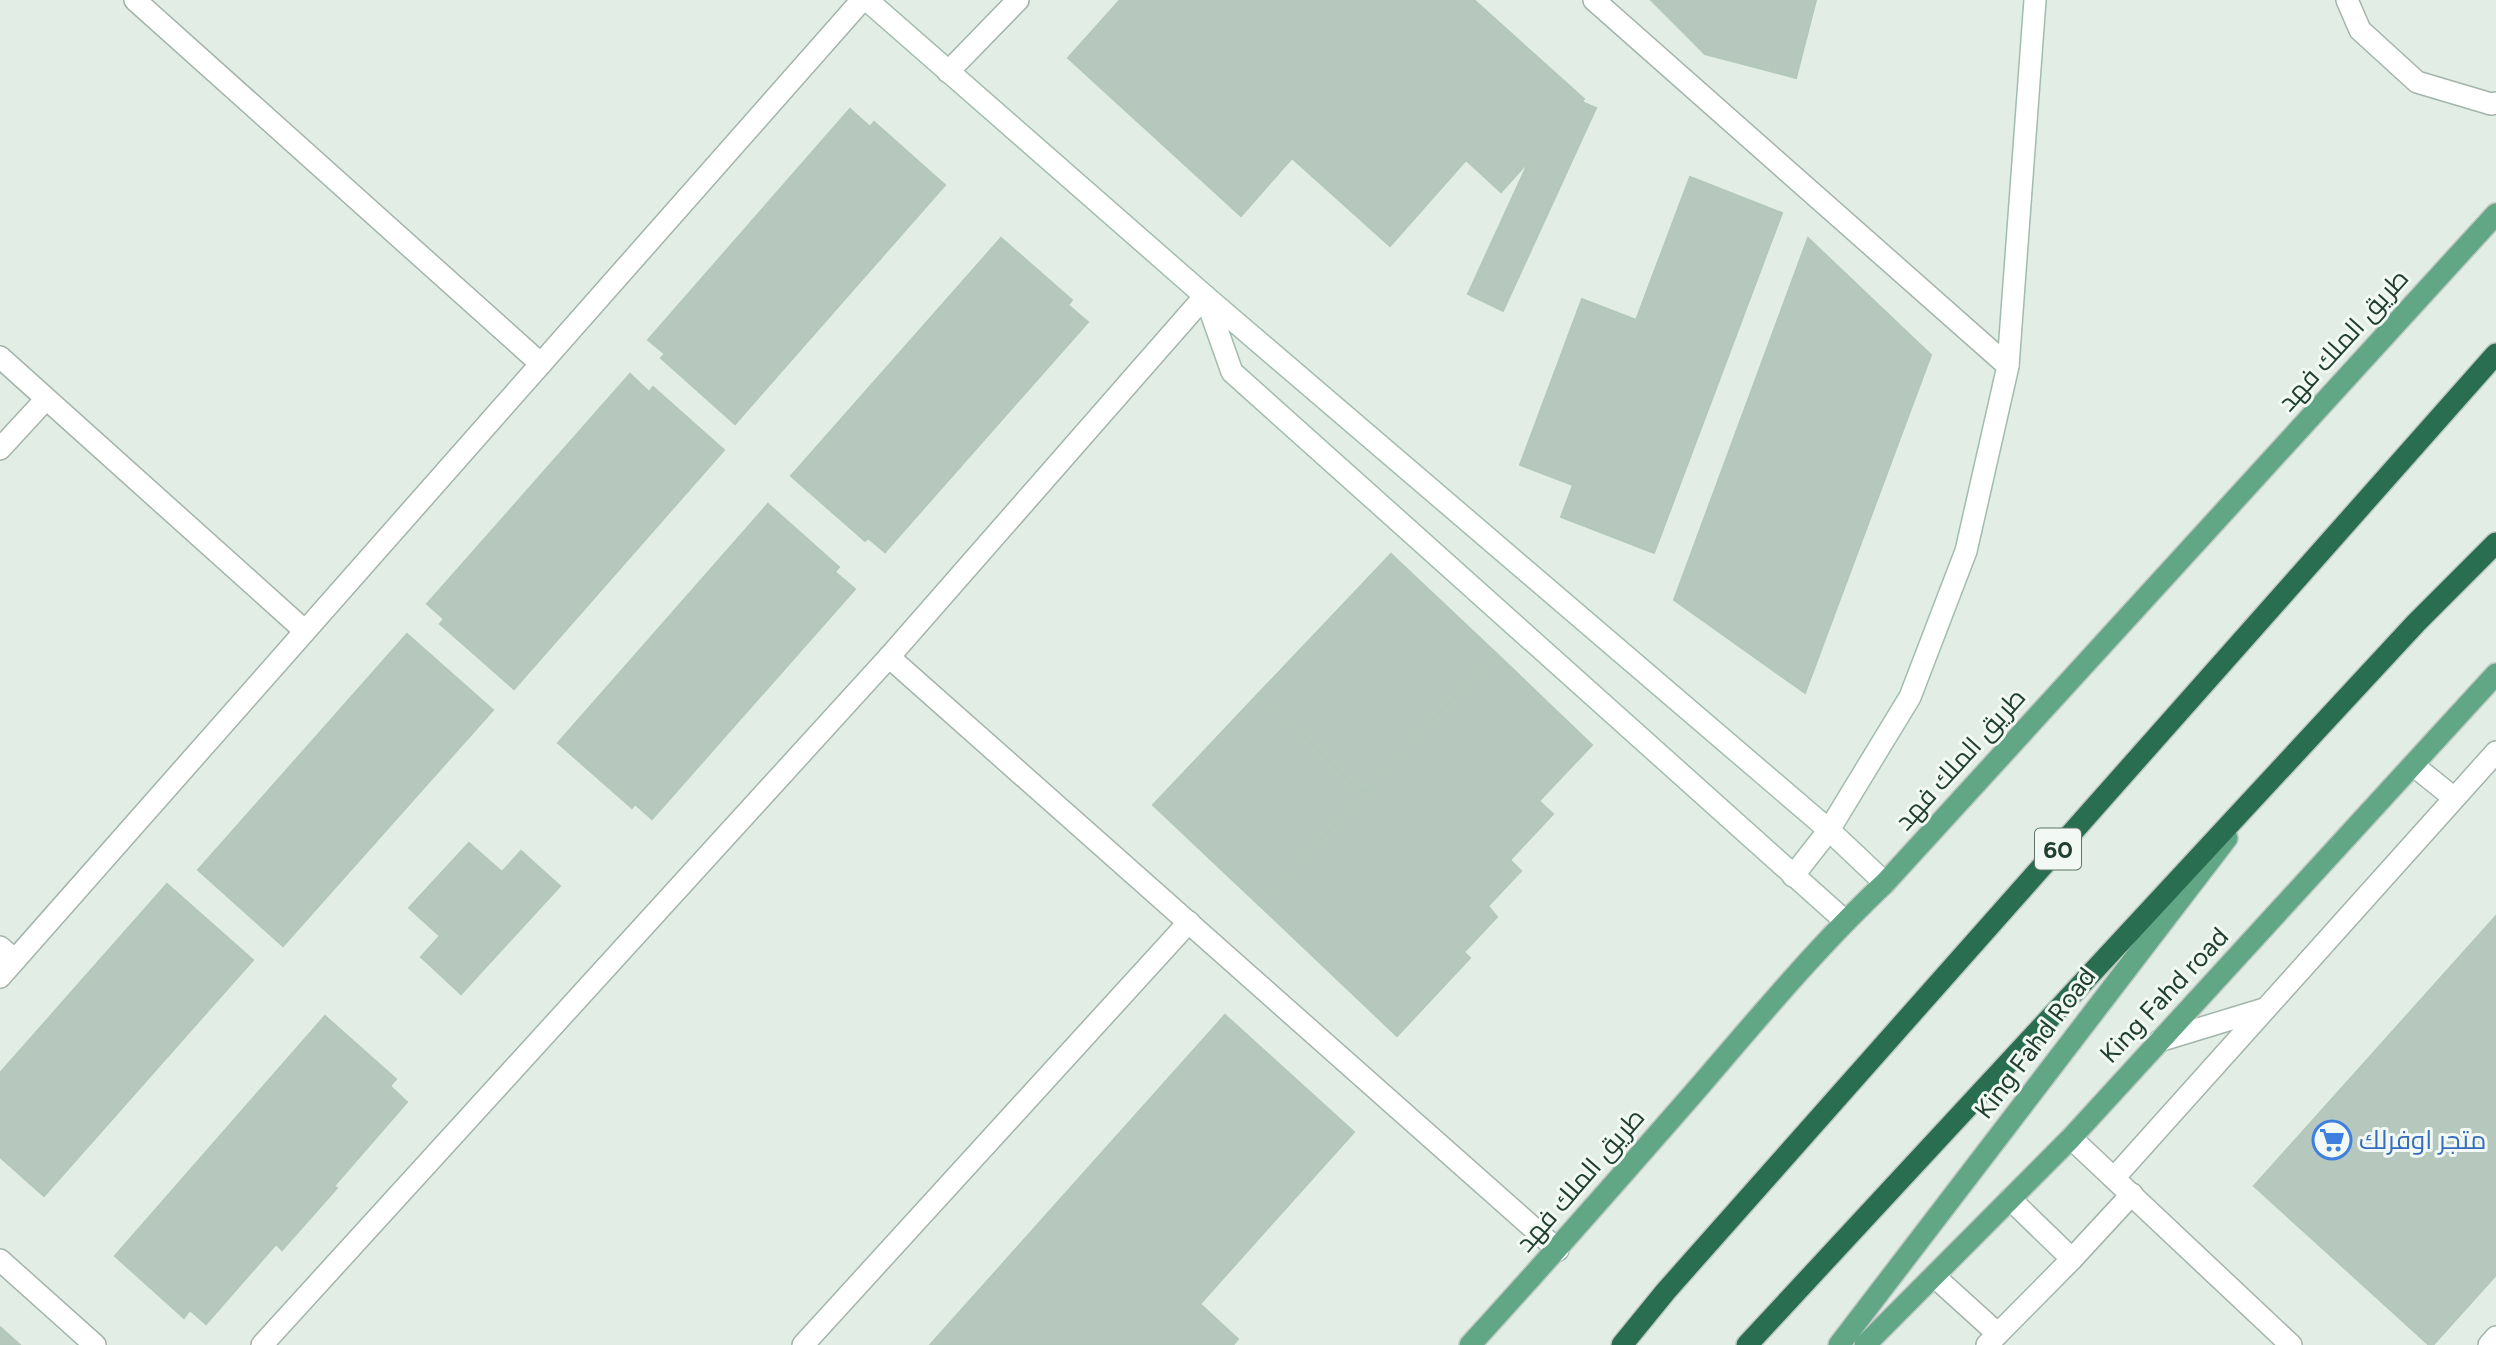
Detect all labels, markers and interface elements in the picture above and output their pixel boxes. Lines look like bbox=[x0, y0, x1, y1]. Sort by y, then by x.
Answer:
street label: طريق الملك فهد bbox=[2271, 262, 2415, 418]
street label: طريق الملك فهد bbox=[1888, 681, 2032, 837]
road number: 60 bbox=[2035, 828, 2081, 870]
street label: King Fahd road bbox=[2093, 921, 2235, 1069]
street label: King Fahd Road bbox=[1968, 961, 2102, 1125]
street label: طريق الملك فهد bbox=[1509, 1102, 1651, 1258]
supermarket icon: متجر اوفرلك bbox=[2311, 1119, 2353, 1161]
place label: متجر اوفرلك bbox=[2359, 1124, 2486, 1156]

